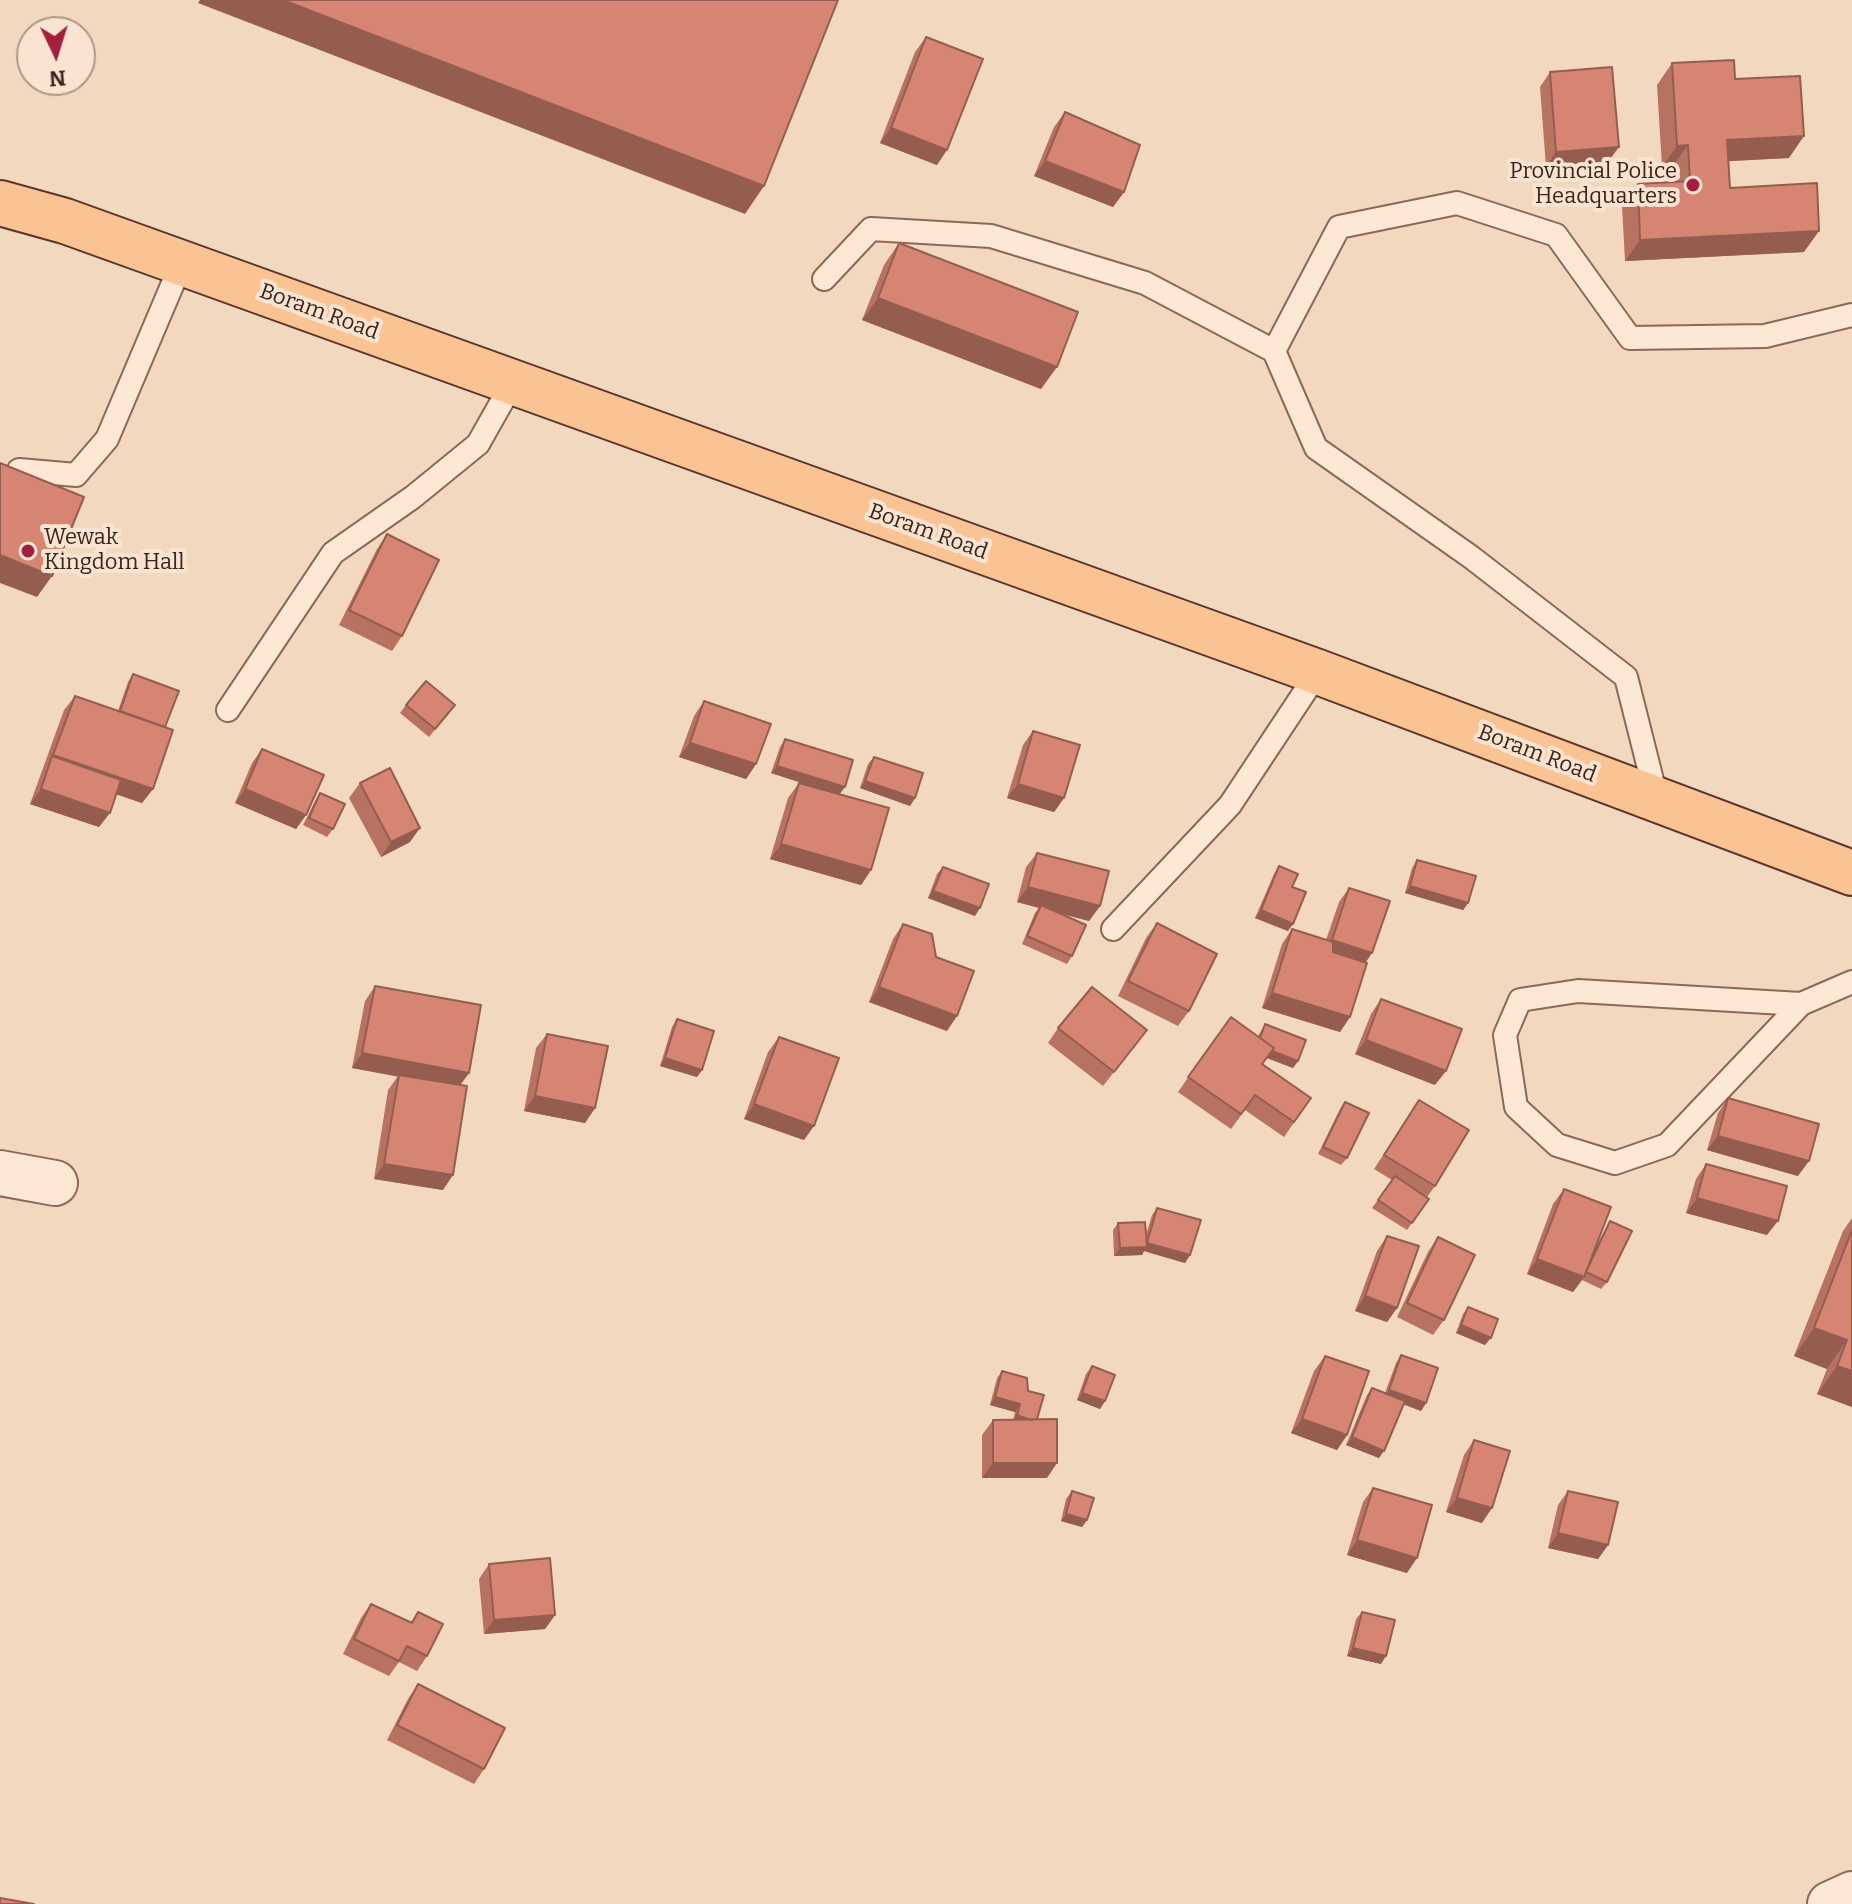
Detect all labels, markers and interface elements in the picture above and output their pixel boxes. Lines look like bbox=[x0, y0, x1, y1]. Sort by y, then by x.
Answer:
north arrow bbox=[16, 16, 96, 96]
text: N bbox=[48, 64, 67, 93]
place label: Provincial Police Headquarters bbox=[1510, 159, 1677, 210]
marker: Provincial Police Headquarters bbox=[1684, 176, 1702, 194]
street label: Boram Road bbox=[256, 278, 382, 346]
street label: Boram Road bbox=[865, 498, 991, 566]
place label: Wewak Kingdom Hall bbox=[44, 525, 185, 576]
marker: Wewak Kingdom Hall bbox=[19, 542, 37, 560]
street label: Boram Road bbox=[1474, 719, 1600, 789]

